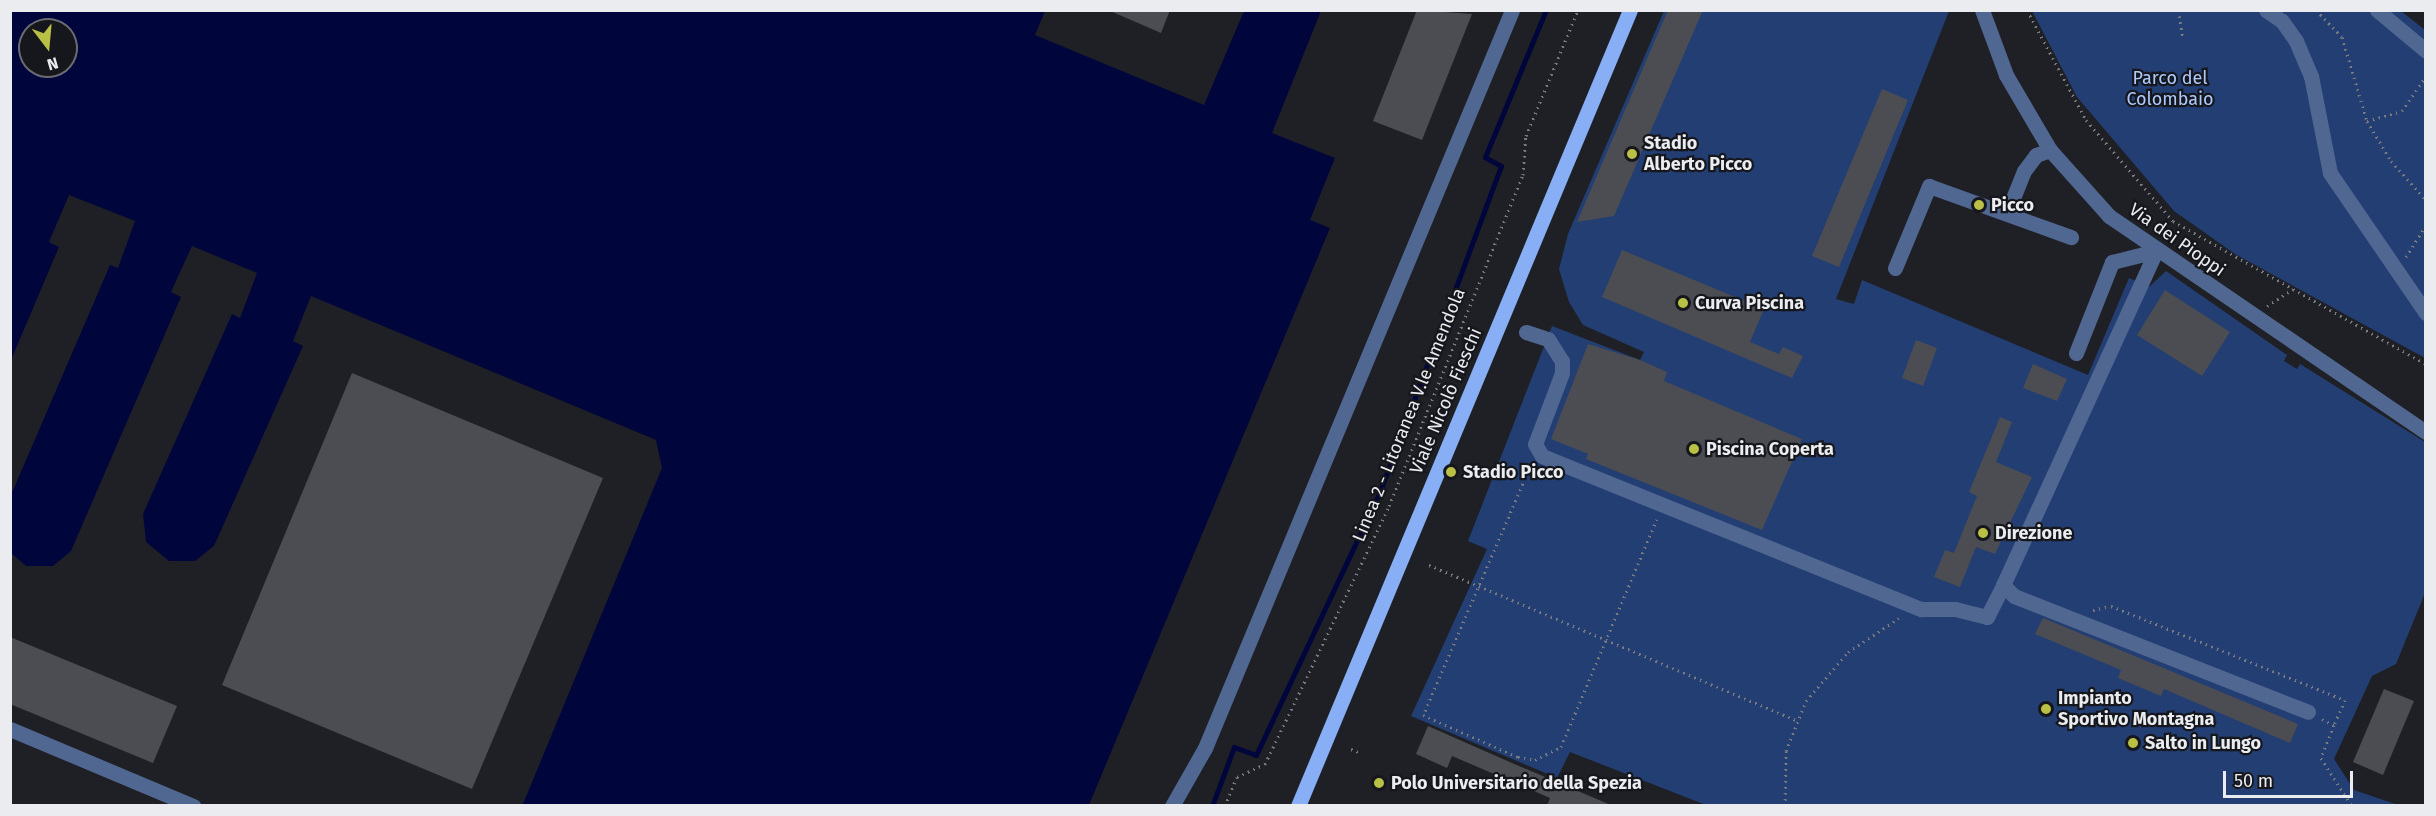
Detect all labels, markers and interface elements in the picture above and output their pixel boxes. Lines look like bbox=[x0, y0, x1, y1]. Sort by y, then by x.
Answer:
north arrow bbox=[18, 18, 78, 78]
text: N bbox=[45, 53, 60, 74]
park label: Parco del Colombaio bbox=[2126, 68, 2214, 110]
place label: Stadio Alberto Picco bbox=[1644, 133, 1752, 176]
marker: Stadio Alberto Picco bbox=[1625, 147, 1639, 161]
place label: Picco bbox=[1991, 194, 2034, 216]
marker: Picco bbox=[1972, 198, 1986, 212]
street label: Via dei Pioppi bbox=[2125, 199, 2229, 281]
street label: Linea 2 - Litoranea V.le Amendola bbox=[1348, 285, 1470, 545]
place label: Curva Piscina bbox=[1695, 292, 1804, 314]
marker: Curva Piscina bbox=[1676, 296, 1690, 310]
street label: Viale Nicolò Fieschi bbox=[1405, 325, 1487, 477]
place label: Piscina Coperta bbox=[1706, 438, 1834, 460]
marker: Piscina Coperta bbox=[1687, 442, 1701, 456]
place label: Stadio Picco bbox=[1463, 461, 1563, 483]
marker: Stadio Picco bbox=[1444, 465, 1458, 479]
place label: Direzione bbox=[1995, 522, 2072, 544]
marker: Direzione bbox=[1976, 526, 1990, 540]
place label: Impianto Sportivo Montagna bbox=[2058, 688, 2214, 730]
marker: Impianto Sportivo Montagna bbox=[2039, 702, 2053, 716]
place label: Salto in Lungo bbox=[2145, 732, 2261, 754]
marker: Salto in Lungo bbox=[2126, 736, 2140, 750]
scale bar bbox=[2226, 759, 2356, 797]
text: 50 m bbox=[2234, 770, 2273, 792]
place label: Polo Universitario della Spezia bbox=[1391, 772, 1642, 794]
marker: Polo Universitario della Spezia bbox=[1372, 776, 1386, 790]

